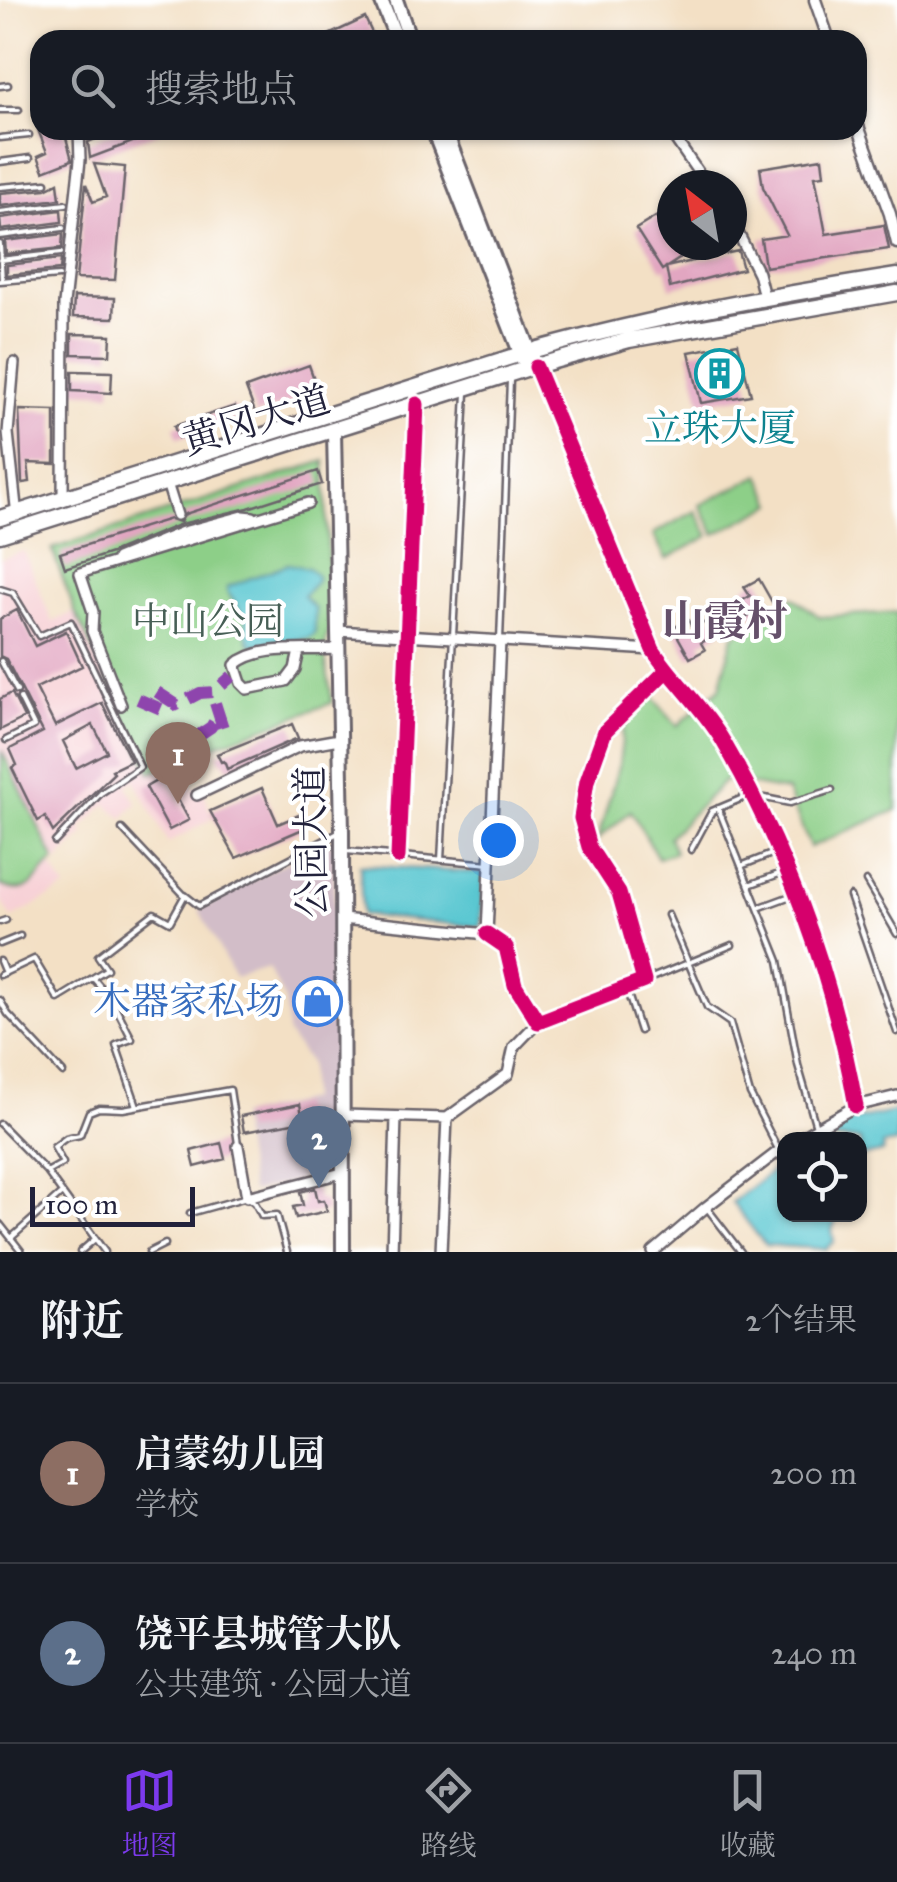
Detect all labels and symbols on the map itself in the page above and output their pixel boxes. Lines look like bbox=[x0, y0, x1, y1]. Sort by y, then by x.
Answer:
north arrow bbox=[657, 170, 747, 260]
building icon: 立珠大厦 bbox=[694, 348, 746, 400]
street label: 黄冈大道 bbox=[177, 376, 335, 464]
place label: 立珠大厦 bbox=[644, 405, 796, 451]
district label: 山霞村 bbox=[662, 595, 788, 647]
park label: 中山公园 bbox=[132, 598, 284, 644]
pin: 1 bbox=[146, 722, 210, 804]
street label: 公园大道 bbox=[287, 766, 335, 918]
your location bbox=[473, 815, 524, 866]
shop icon: 木器家私场 bbox=[292, 975, 344, 1027]
place label: 木器家私场 bbox=[93, 978, 283, 1024]
pin: 2 bbox=[286, 1106, 352, 1188]
scale bar bbox=[30, 1182, 195, 1226]

